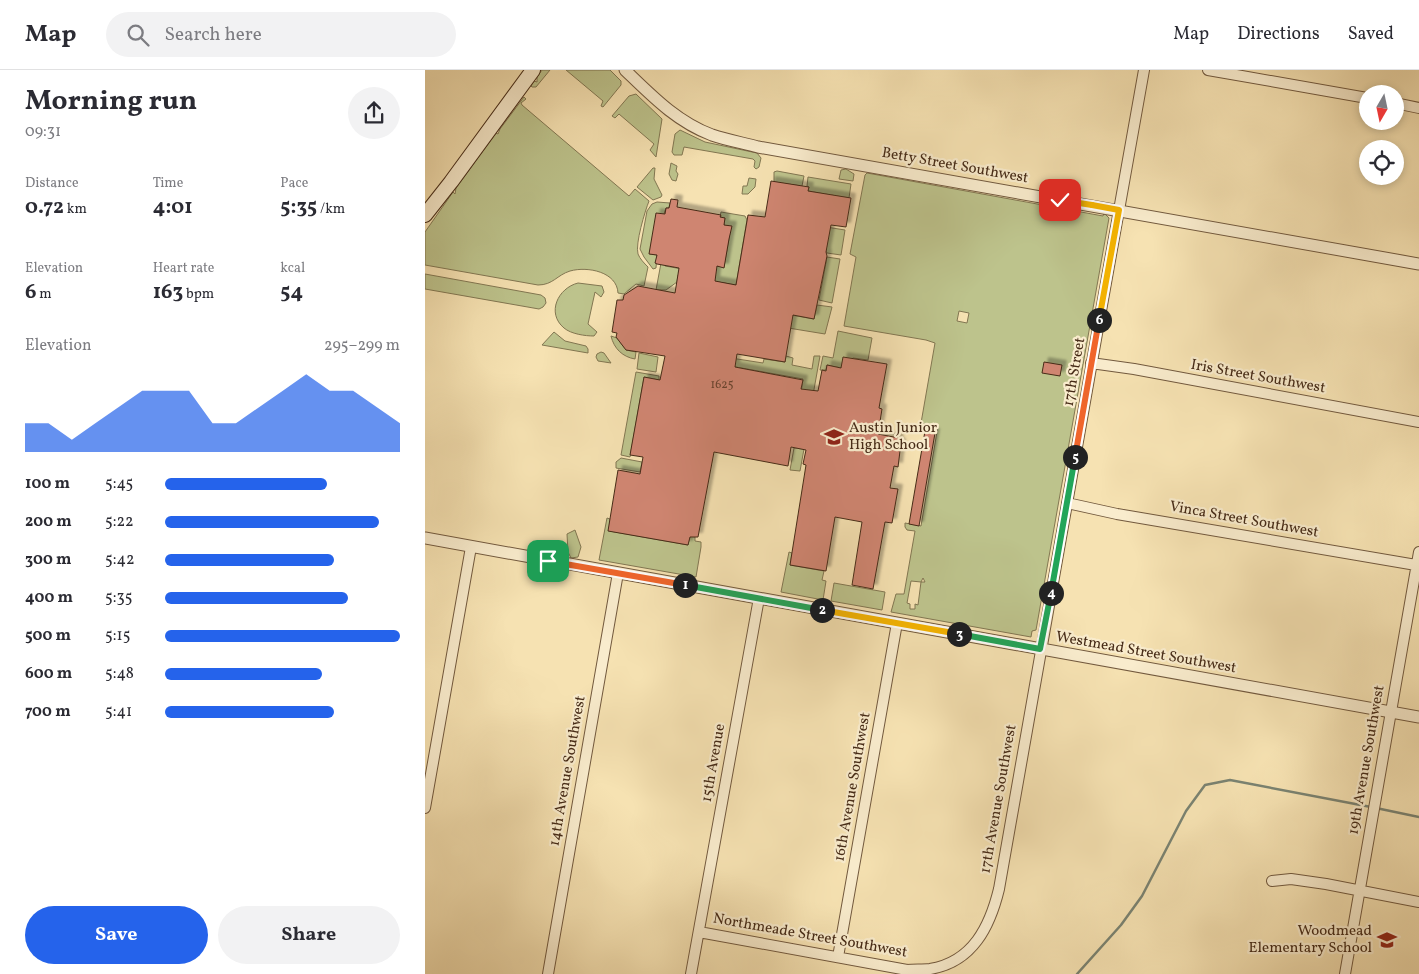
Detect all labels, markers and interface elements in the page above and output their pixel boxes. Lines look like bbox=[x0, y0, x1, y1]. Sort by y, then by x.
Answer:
search box bbox=[106, 12, 456, 57]
text: Map bbox=[25, 18, 76, 52]
icon: search bbox=[124, 21, 152, 49]
text: Search here bbox=[164, 22, 262, 48]
text: Map bbox=[1173, 22, 1209, 47]
text: Directions bbox=[1237, 22, 1320, 47]
text: Saved bbox=[1348, 22, 1394, 47]
text: Morning run bbox=[25, 82, 197, 121]
north arrow bbox=[1359, 85, 1404, 130]
map controls bbox=[1359, 85, 1404, 185]
button: share bbox=[348, 87, 400, 139]
text: 09:31 bbox=[25, 121, 61, 143]
button: locate bbox=[1359, 140, 1404, 185]
street label: Betty Street Southwest bbox=[880, 143, 1030, 189]
text: Distance bbox=[25, 174, 79, 193]
text: Time bbox=[153, 174, 183, 193]
text: Pace bbox=[280, 174, 308, 193]
pin bbox=[1039, 179, 1081, 221]
icon: check bbox=[1046, 186, 1074, 214]
text: 0.72 bbox=[25, 193, 64, 222]
text: 4:01 bbox=[153, 193, 193, 222]
text: 5:35 bbox=[280, 193, 317, 222]
text: km bbox=[64, 200, 87, 219]
text: /km bbox=[317, 200, 345, 219]
text: Elevation bbox=[25, 259, 83, 278]
text: Heart rate bbox=[153, 259, 214, 278]
text: kcal bbox=[280, 259, 305, 278]
text: 6 bbox=[25, 278, 37, 307]
text: 163 bbox=[153, 278, 183, 307]
text: 54 bbox=[280, 278, 303, 307]
text: m bbox=[37, 285, 52, 304]
text: bpm bbox=[183, 285, 214, 304]
pin: 6 bbox=[1087, 308, 1111, 332]
text: 6 bbox=[1096, 311, 1103, 330]
text: Elevation bbox=[25, 335, 92, 357]
text: 295–299 m bbox=[324, 335, 400, 357]
street label: 17th Street bbox=[1059, 336, 1091, 408]
street label: Iris Street Southwest bbox=[1189, 355, 1327, 399]
house number: 1625 bbox=[711, 377, 734, 393]
place label: Austin Junior High School bbox=[849, 418, 937, 456]
school or university icon: Austin Junior High School bbox=[823, 426, 845, 448]
pin: 5 bbox=[1063, 444, 1087, 470]
text: 5 bbox=[1072, 448, 1079, 467]
text: 100 m bbox=[25, 473, 70, 495]
text: 5:45 bbox=[105, 473, 133, 495]
street label: Vinca Street Southwest bbox=[1168, 497, 1320, 543]
text: 200 m bbox=[25, 511, 72, 533]
text: 5:22 bbox=[105, 511, 134, 533]
pin bbox=[527, 540, 569, 582]
icon: arrive bbox=[534, 547, 562, 575]
text: 300 m bbox=[25, 549, 71, 571]
text: 5:42 bbox=[105, 549, 135, 571]
pin: 1 bbox=[673, 572, 697, 598]
text: 1 bbox=[683, 576, 688, 595]
pin: 4 bbox=[1039, 580, 1063, 606]
text: 4 bbox=[1047, 584, 1056, 603]
text: 400 m bbox=[25, 587, 73, 609]
text: 5:35 bbox=[105, 587, 132, 609]
pin: 2 bbox=[809, 598, 835, 622]
text: 2 bbox=[819, 601, 826, 620]
pin: 3 bbox=[947, 622, 971, 646]
text: 500 m bbox=[25, 625, 71, 647]
text: 5:15 bbox=[105, 625, 130, 647]
text: 3 bbox=[956, 625, 963, 644]
street label: Westmead Street Southwest bbox=[1054, 627, 1238, 679]
text: 600 m bbox=[25, 663, 72, 685]
text: 5:48 bbox=[105, 663, 134, 685]
street label: 19th Avenue Southwest bbox=[1344, 684, 1390, 836]
street label: 14th Avenue Southwest bbox=[544, 694, 592, 848]
text: 700 m bbox=[25, 701, 71, 723]
text: 5:41 bbox=[105, 701, 132, 723]
street label: 16th Avenue Southwest bbox=[830, 711, 876, 863]
street label: 15th Avenue bbox=[697, 722, 731, 804]
street label: 17th Avenue Southwest bbox=[976, 723, 1022, 875]
button: Save bbox=[25, 906, 208, 964]
button: Share bbox=[218, 906, 400, 964]
street label: Northmeade Street Southwest bbox=[711, 909, 909, 963]
place label: Woodmead Elementary School bbox=[1249, 921, 1372, 959]
school or university icon: Woodmead Elementary School bbox=[1376, 929, 1398, 951]

